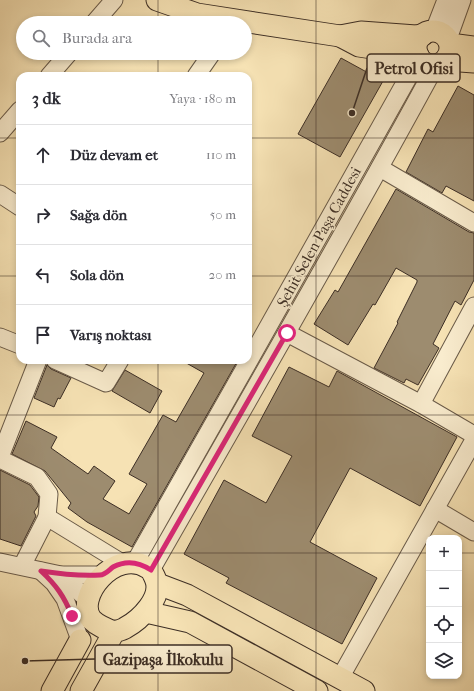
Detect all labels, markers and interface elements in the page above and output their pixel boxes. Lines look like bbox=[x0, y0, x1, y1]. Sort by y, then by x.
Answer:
search box bbox=[16, 16, 252, 60]
icon: search bbox=[30, 27, 52, 49]
text: Burada ara bbox=[62, 29, 132, 47]
callout: Petrol Ofisi bbox=[367, 54, 460, 82]
text: Petrol Ofisi bbox=[375, 59, 454, 78]
text: 3 dk bbox=[32, 88, 61, 108]
text: Yaya · 180 m bbox=[169, 91, 236, 106]
icon: ahead bbox=[32, 144, 54, 166]
text: Düz devam et bbox=[70, 146, 158, 164]
text: 110 m bbox=[206, 147, 236, 162]
street label: Şehit Selen Paşa Caddesi bbox=[273, 163, 365, 310]
icon: right bbox=[32, 204, 54, 226]
text: Sağa dön bbox=[70, 206, 127, 224]
text: 50 m bbox=[210, 207, 236, 222]
icon: left bbox=[32, 264, 54, 286]
text: Sola dön bbox=[70, 266, 124, 284]
text: 20 m bbox=[209, 267, 236, 282]
icon: arrive bbox=[32, 324, 54, 346]
route start bbox=[278, 324, 296, 342]
text: Varış noktası bbox=[70, 326, 151, 344]
map controls bbox=[426, 535, 462, 679]
button: + bbox=[426, 535, 462, 571]
button: − bbox=[426, 571, 462, 607]
route end bbox=[63, 607, 81, 625]
button: locate bbox=[426, 607, 462, 643]
button: layers bbox=[426, 643, 462, 679]
callout: Gazipaşa İlkokulu bbox=[95, 645, 232, 673]
text: Gazipaşa İlkokulu bbox=[103, 649, 224, 670]

